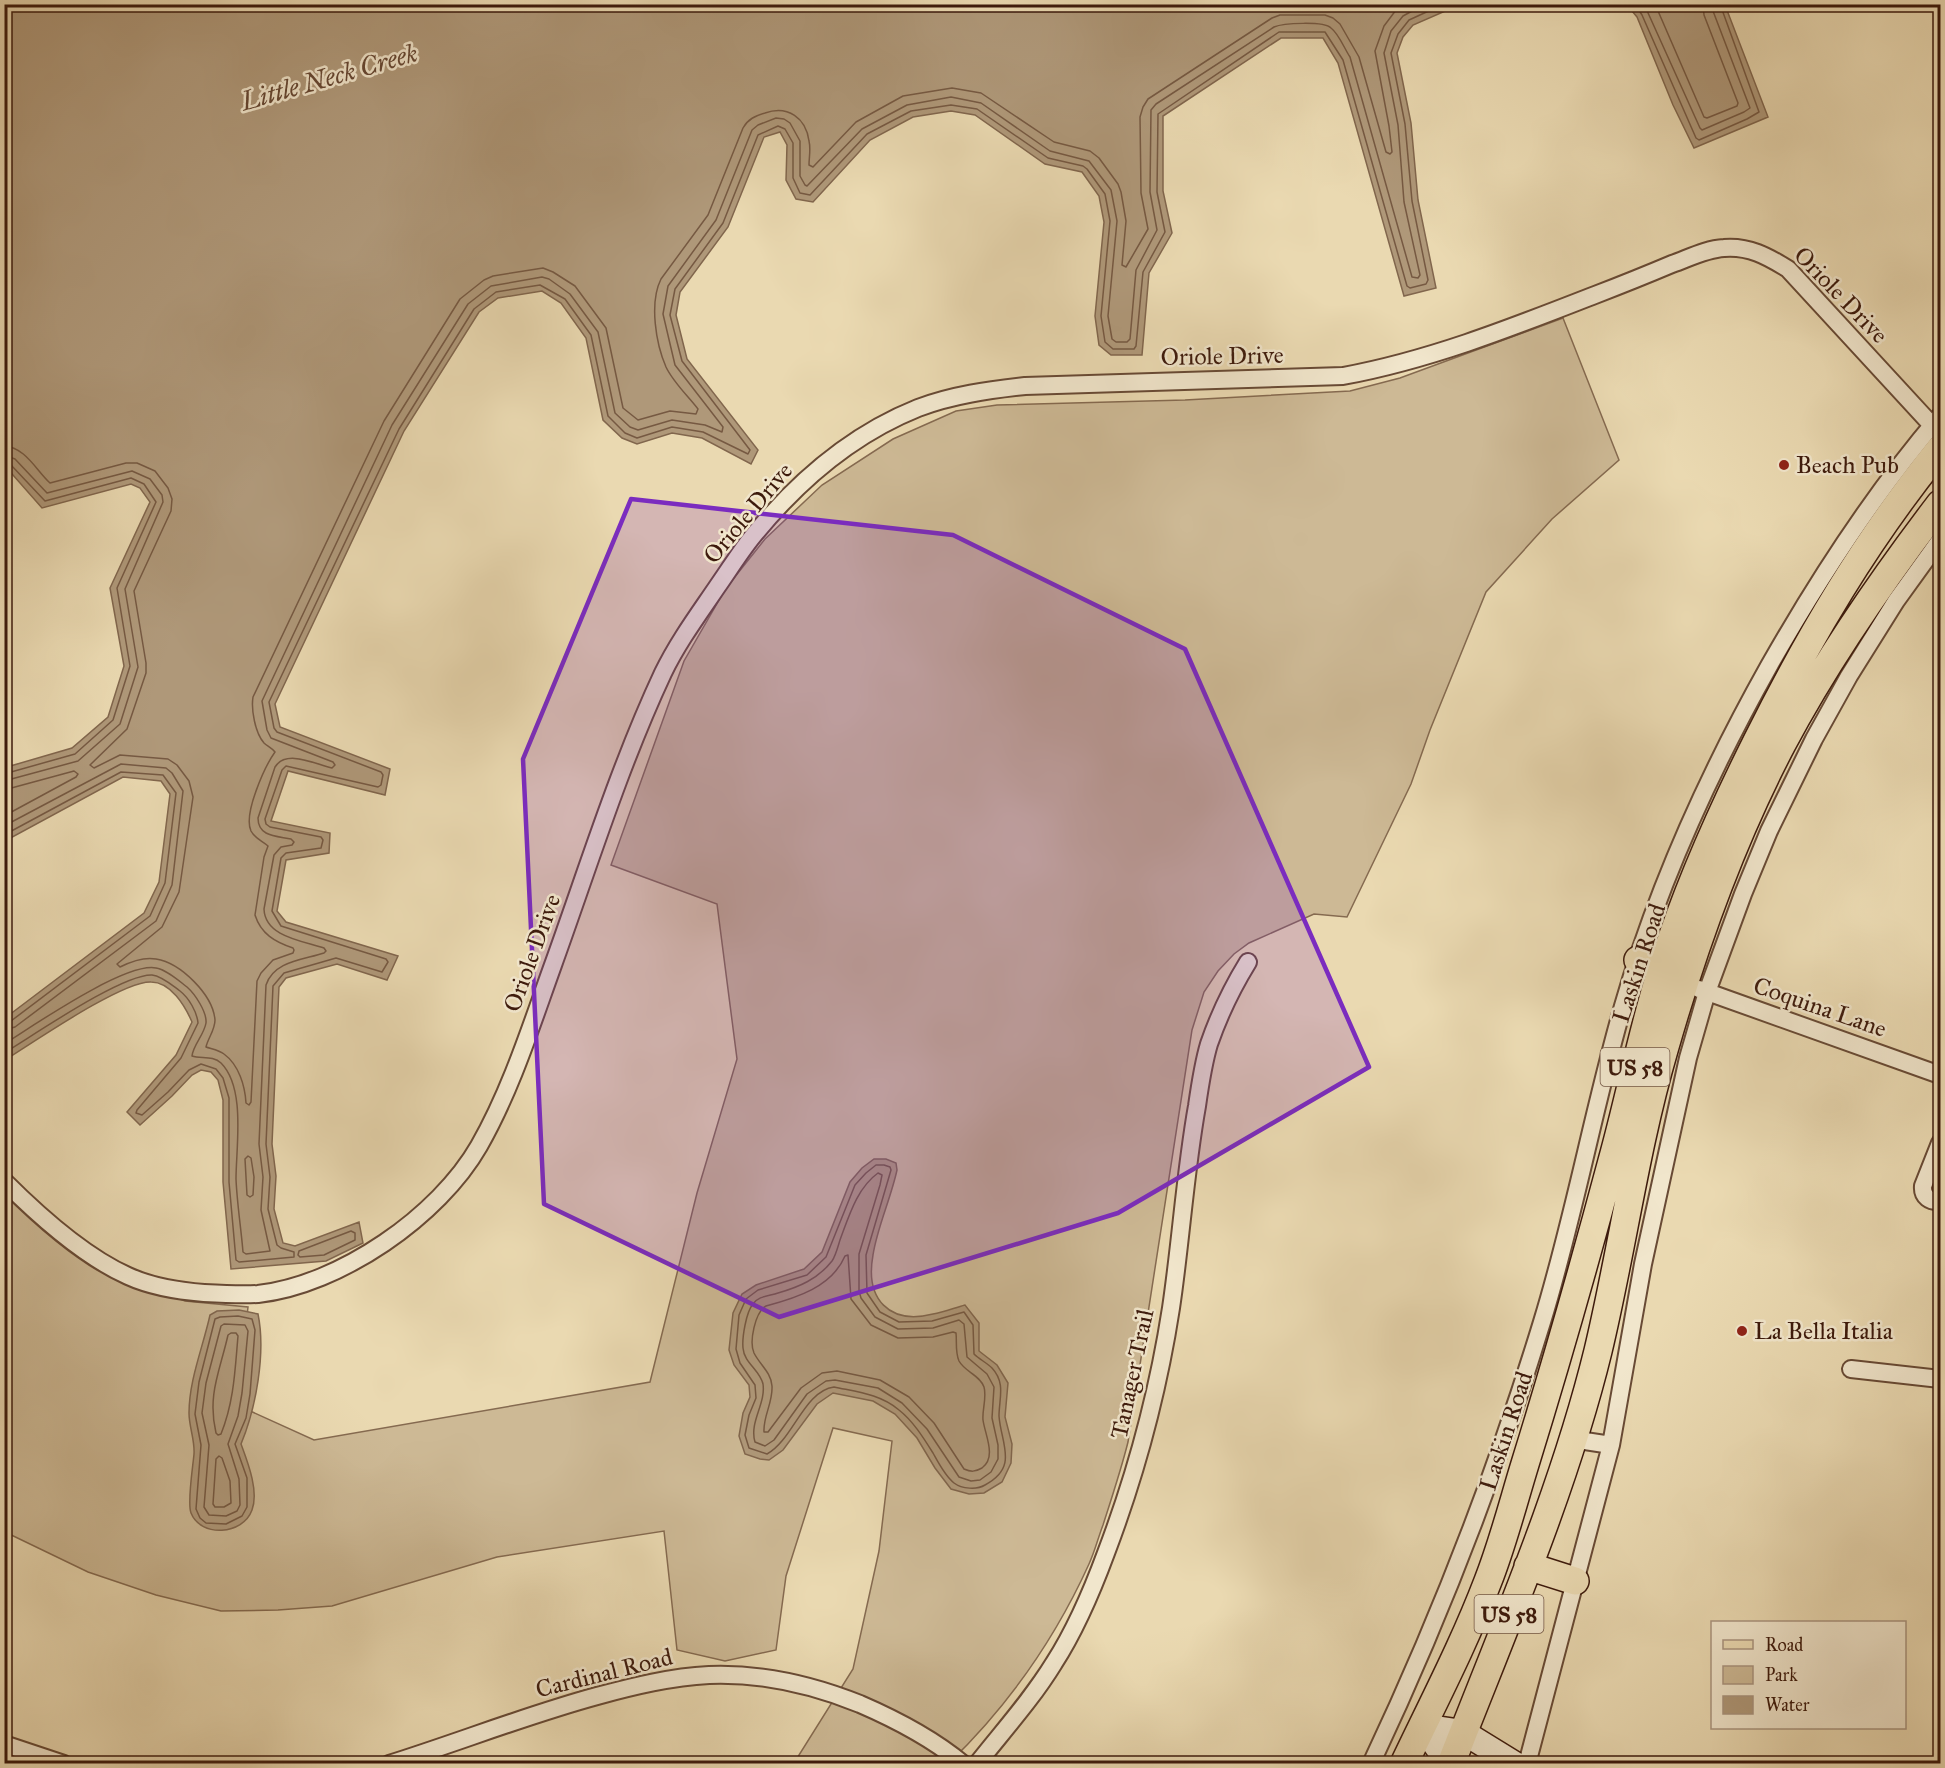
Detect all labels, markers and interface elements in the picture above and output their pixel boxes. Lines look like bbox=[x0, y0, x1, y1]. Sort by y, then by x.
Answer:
water label: Little Neck Creek bbox=[236, 36, 421, 118]
street label: Oriole Drive bbox=[1787, 240, 1895, 350]
street label: Oriole Drive bbox=[1160, 340, 1284, 372]
place label: Beach Pub bbox=[1796, 450, 1899, 480]
street label: Oriole Drive bbox=[697, 456, 799, 570]
marker: Beach Pub bbox=[1777, 458, 1791, 472]
street label: Oriole Drive bbox=[497, 890, 567, 1016]
street label: Laskin Road bbox=[1606, 900, 1672, 1026]
street label: Coquina Lane bbox=[1750, 970, 1890, 1044]
road number: US 58 bbox=[1600, 1048, 1670, 1086]
street label: Tanager Trail bbox=[1104, 1306, 1160, 1442]
place label: La Bella Italia bbox=[1754, 1316, 1894, 1346]
marker: La Bella Italia bbox=[1735, 1324, 1749, 1338]
street label: Laskin Road bbox=[1473, 1368, 1539, 1494]
road number: US 58 bbox=[1474, 1595, 1544, 1633]
legend bbox=[1711, 1621, 1906, 1729]
text: Road bbox=[1765, 1634, 1803, 1656]
street label: Cardinal Road bbox=[532, 1642, 676, 1704]
text: Park bbox=[1765, 1664, 1798, 1686]
text: Water bbox=[1765, 1694, 1810, 1716]

